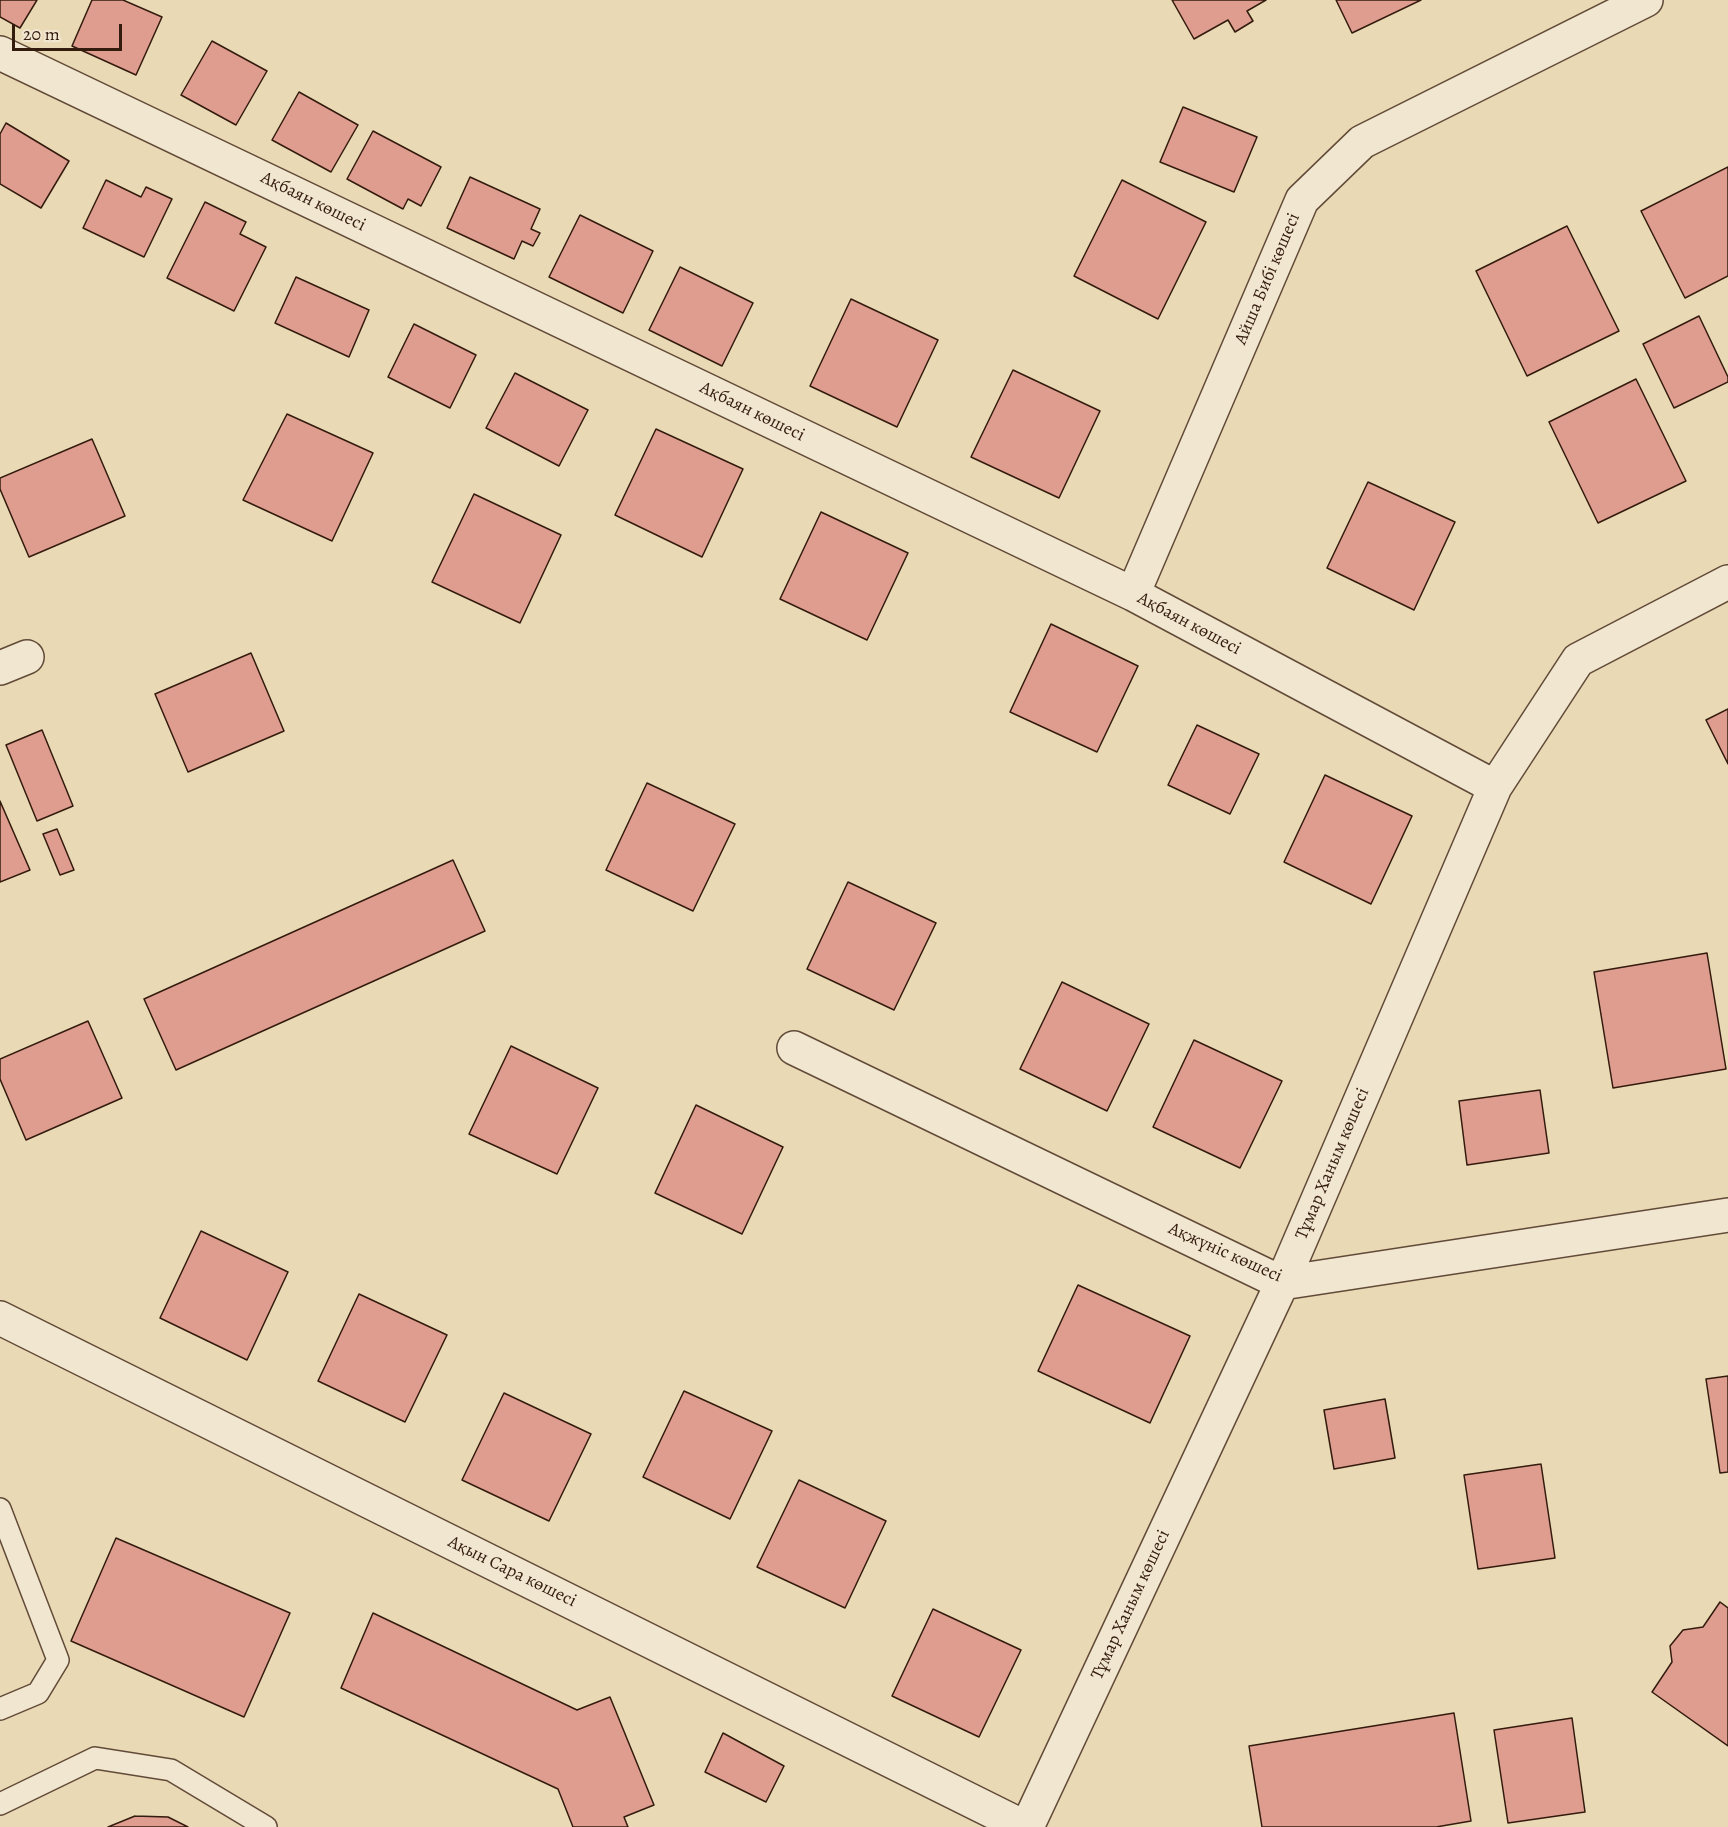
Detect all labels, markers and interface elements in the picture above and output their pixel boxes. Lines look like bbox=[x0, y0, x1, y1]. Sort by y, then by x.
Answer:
scale bar bbox=[15, 12, 124, 50]
text: 20 m bbox=[23, 22, 60, 46]
street label: Ақбаян көшесі bbox=[257, 167, 369, 237]
street label: Айша Бибі көшесі bbox=[1231, 210, 1305, 348]
street label: Ақбаян көшесі bbox=[696, 377, 808, 447]
street label: Ақбаян көшесі bbox=[1134, 588, 1244, 660]
street label: Тұмар Ханым көшесі bbox=[1291, 1085, 1375, 1243]
street label: Ақжүніс көшесі bbox=[1165, 1218, 1285, 1288]
street label: Тұмар Ханым көшесі bbox=[1087, 1527, 1175, 1683]
street label: Ақын Сара көшесі bbox=[444, 1532, 580, 1612]

